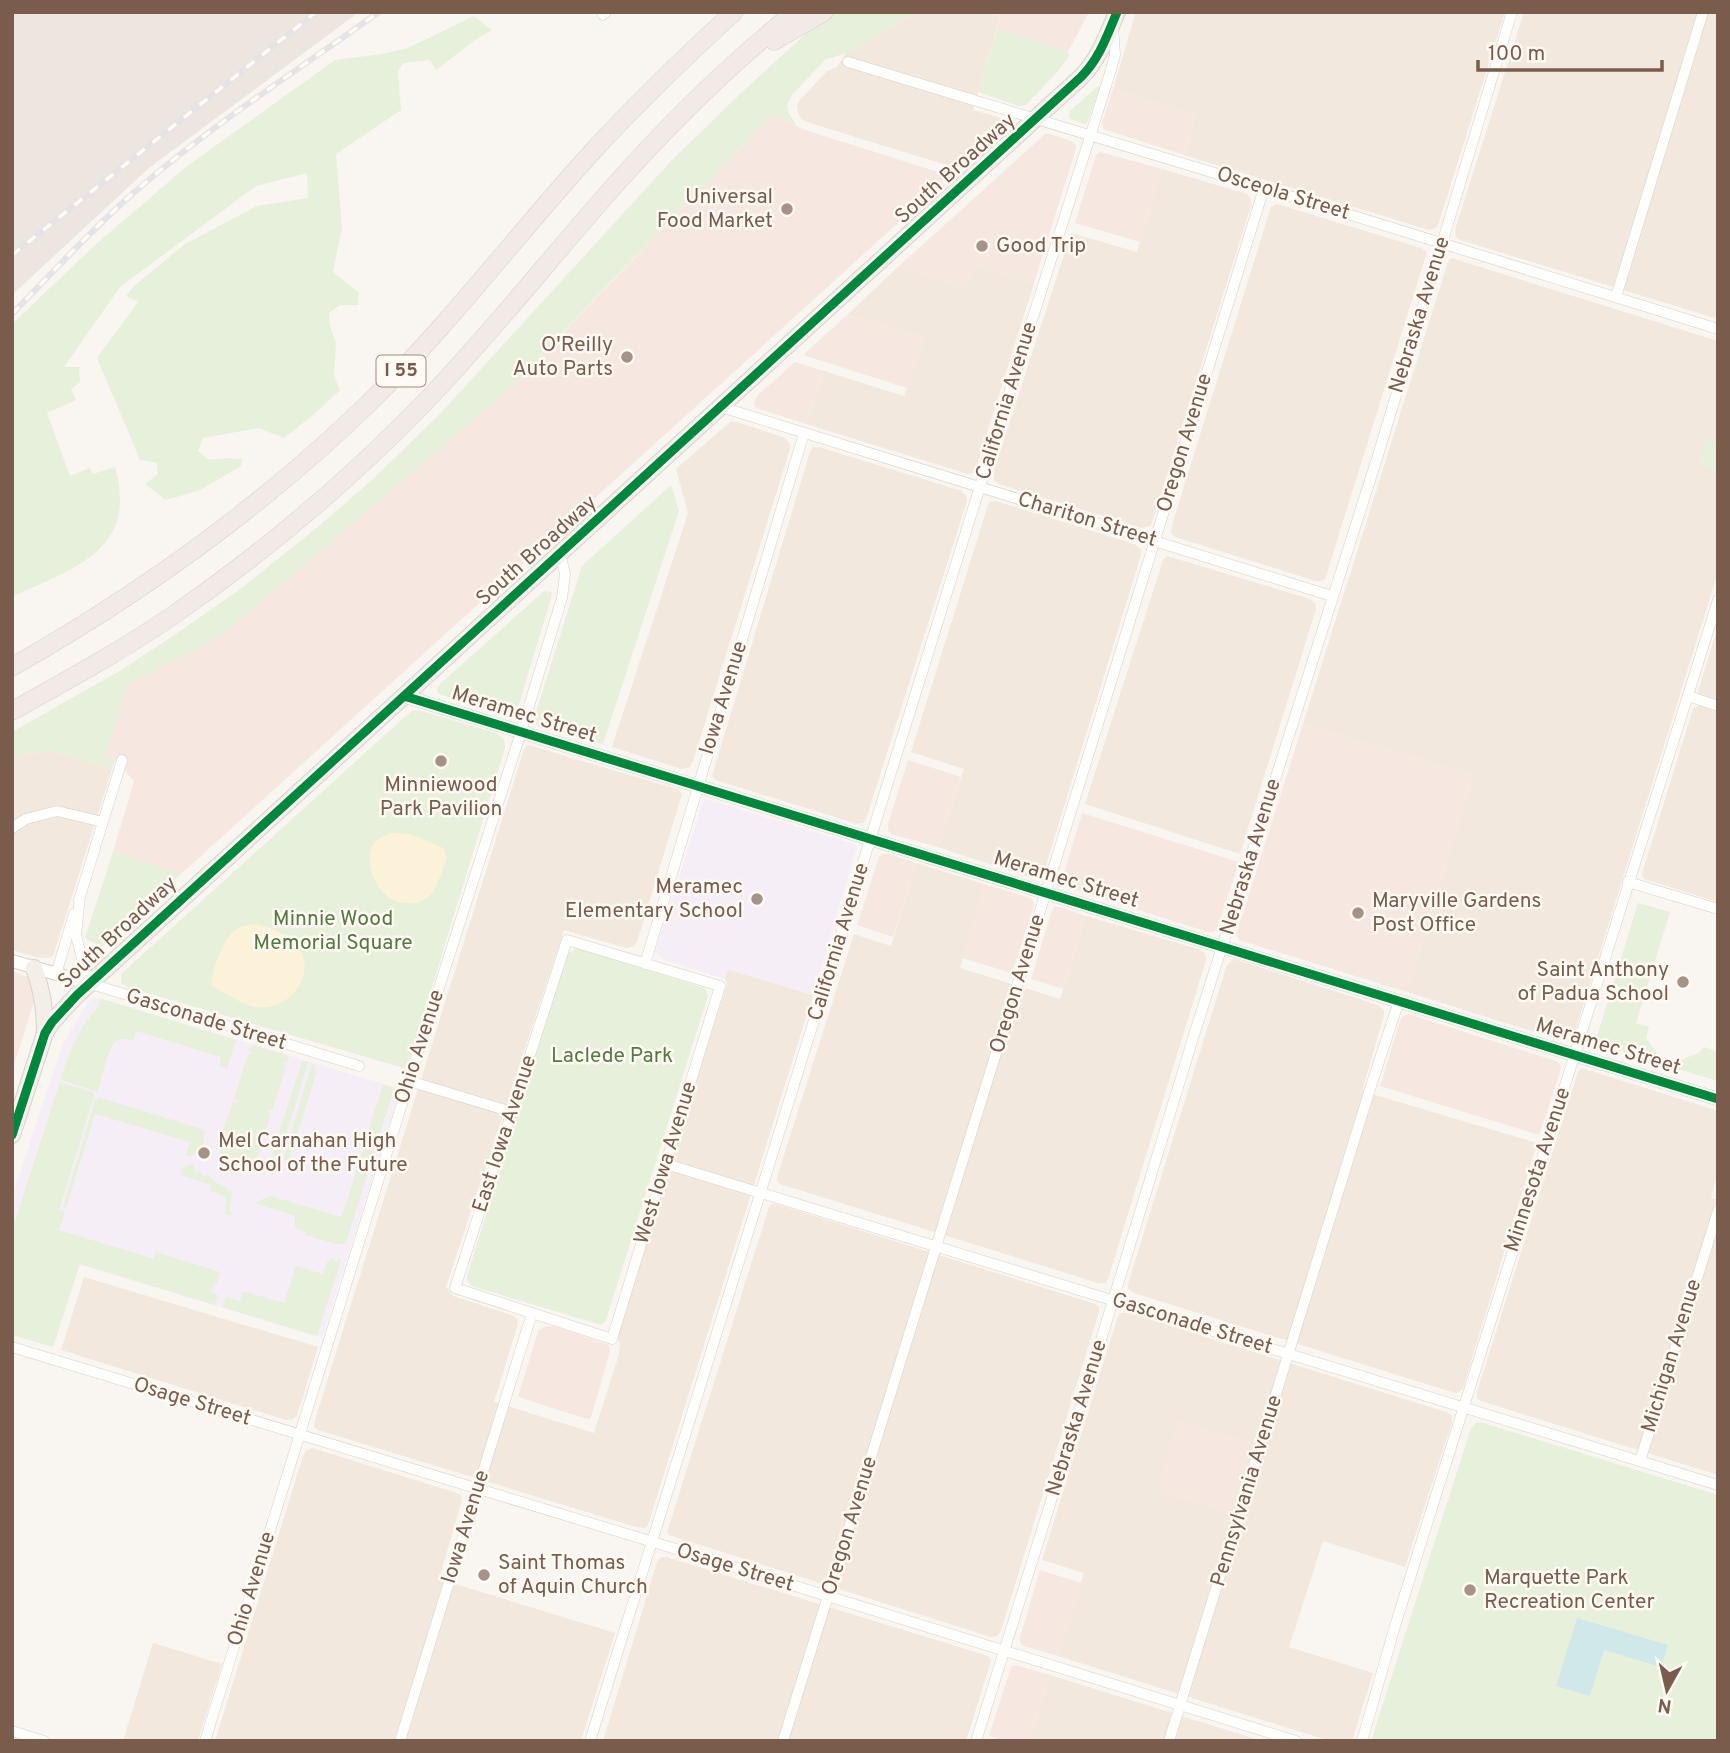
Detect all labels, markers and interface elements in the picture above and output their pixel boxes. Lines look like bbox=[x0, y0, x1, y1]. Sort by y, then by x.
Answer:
scale bar bbox=[1478, 28, 1662, 72]
text: 100 m bbox=[1488, 41, 1545, 68]
street label: South Broadway bbox=[890, 108, 1022, 230]
street label: Osceola Street bbox=[1213, 161, 1353, 227]
place label: Universal Food Market bbox=[657, 184, 773, 235]
marker: Universal Food Market bbox=[779, 201, 795, 217]
place label: Good Trip bbox=[996, 233, 1086, 260]
street label: Nebraska Avenue bbox=[1383, 233, 1457, 397]
marker: Good Trip bbox=[974, 238, 990, 254]
street label: California Avenue bbox=[970, 319, 1044, 483]
place label: O'Reilly Auto Parts bbox=[512, 332, 613, 383]
marker: O'Reilly Auto Parts bbox=[619, 349, 635, 365]
road number: I 55 bbox=[376, 356, 426, 386]
street label: Oregon Avenue bbox=[1151, 370, 1219, 516]
street label: Chariton Street bbox=[1014, 486, 1160, 554]
street label: South Broadway bbox=[471, 490, 603, 612]
street label: Iowa Avenue bbox=[694, 638, 754, 758]
street label: Meramec Street bbox=[448, 680, 600, 750]
marker: Minniewood Park Pavilion bbox=[433, 753, 449, 769]
place label: Minniewood Park Pavilion bbox=[380, 772, 502, 823]
street label: Nebraska Avenue bbox=[1214, 775, 1288, 939]
street label: Meramec Street bbox=[990, 845, 1142, 915]
street label: California Avenue bbox=[802, 860, 876, 1024]
street label: South Broadway bbox=[53, 871, 183, 995]
place label: Meramec Elementary School bbox=[565, 874, 743, 925]
place label: Maryville Gardens Post Office bbox=[1372, 888, 1541, 939]
marker: Meramec Elementary School bbox=[749, 891, 765, 907]
marker: Maryville Gardens Post Office bbox=[1350, 905, 1366, 921]
park label: Minnie Wood Memorial Square bbox=[253, 906, 413, 957]
street label: Oregon Avenue bbox=[984, 911, 1052, 1057]
place label: Saint Anthony of Padua School bbox=[1518, 957, 1669, 1008]
marker: Saint Anthony of Padua School bbox=[1675, 974, 1691, 990]
street label: Gasconade Street bbox=[122, 983, 290, 1057]
street label: Ohio Avenue bbox=[389, 986, 451, 1108]
street label: Meramec Street bbox=[1532, 1012, 1684, 1082]
park label: Laclede Park bbox=[551, 1043, 673, 1070]
street label: East Iowa Avenue bbox=[467, 1052, 543, 1216]
street label: West Iowa Avenue bbox=[628, 1078, 704, 1248]
street label: Minnesota Avenue bbox=[1499, 1084, 1577, 1256]
place label: Mel Carnahan High School of the Future bbox=[218, 1128, 408, 1179]
marker: Mel Carnahan High School of the Future bbox=[196, 1145, 212, 1161]
street label: Michigan Avenue bbox=[1636, 1276, 1708, 1436]
street label: Gasconade Street bbox=[1108, 1287, 1276, 1361]
street label: Nebraska Avenue bbox=[1040, 1336, 1114, 1500]
street label: Osage Street bbox=[130, 1371, 254, 1433]
street label: Pennsylvania Avenue bbox=[1205, 1392, 1289, 1590]
street label: Oregon Avenue bbox=[816, 1453, 884, 1599]
street label: Iowa Avenue bbox=[436, 1467, 496, 1587]
street label: Ohio Avenue bbox=[222, 1528, 282, 1650]
street label: Osage Street bbox=[673, 1537, 797, 1599]
place label: Saint Thomas of Aquin Church bbox=[498, 1550, 648, 1601]
place label: Marquette Park Recreation Center bbox=[1484, 1565, 1655, 1616]
marker: Saint Thomas of Aquin Church bbox=[476, 1567, 492, 1583]
marker: Marquette Park Recreation Center bbox=[1462, 1582, 1478, 1598]
north arrow bbox=[1632, 1655, 1702, 1725]
text: N bbox=[1656, 1692, 1673, 1718]

